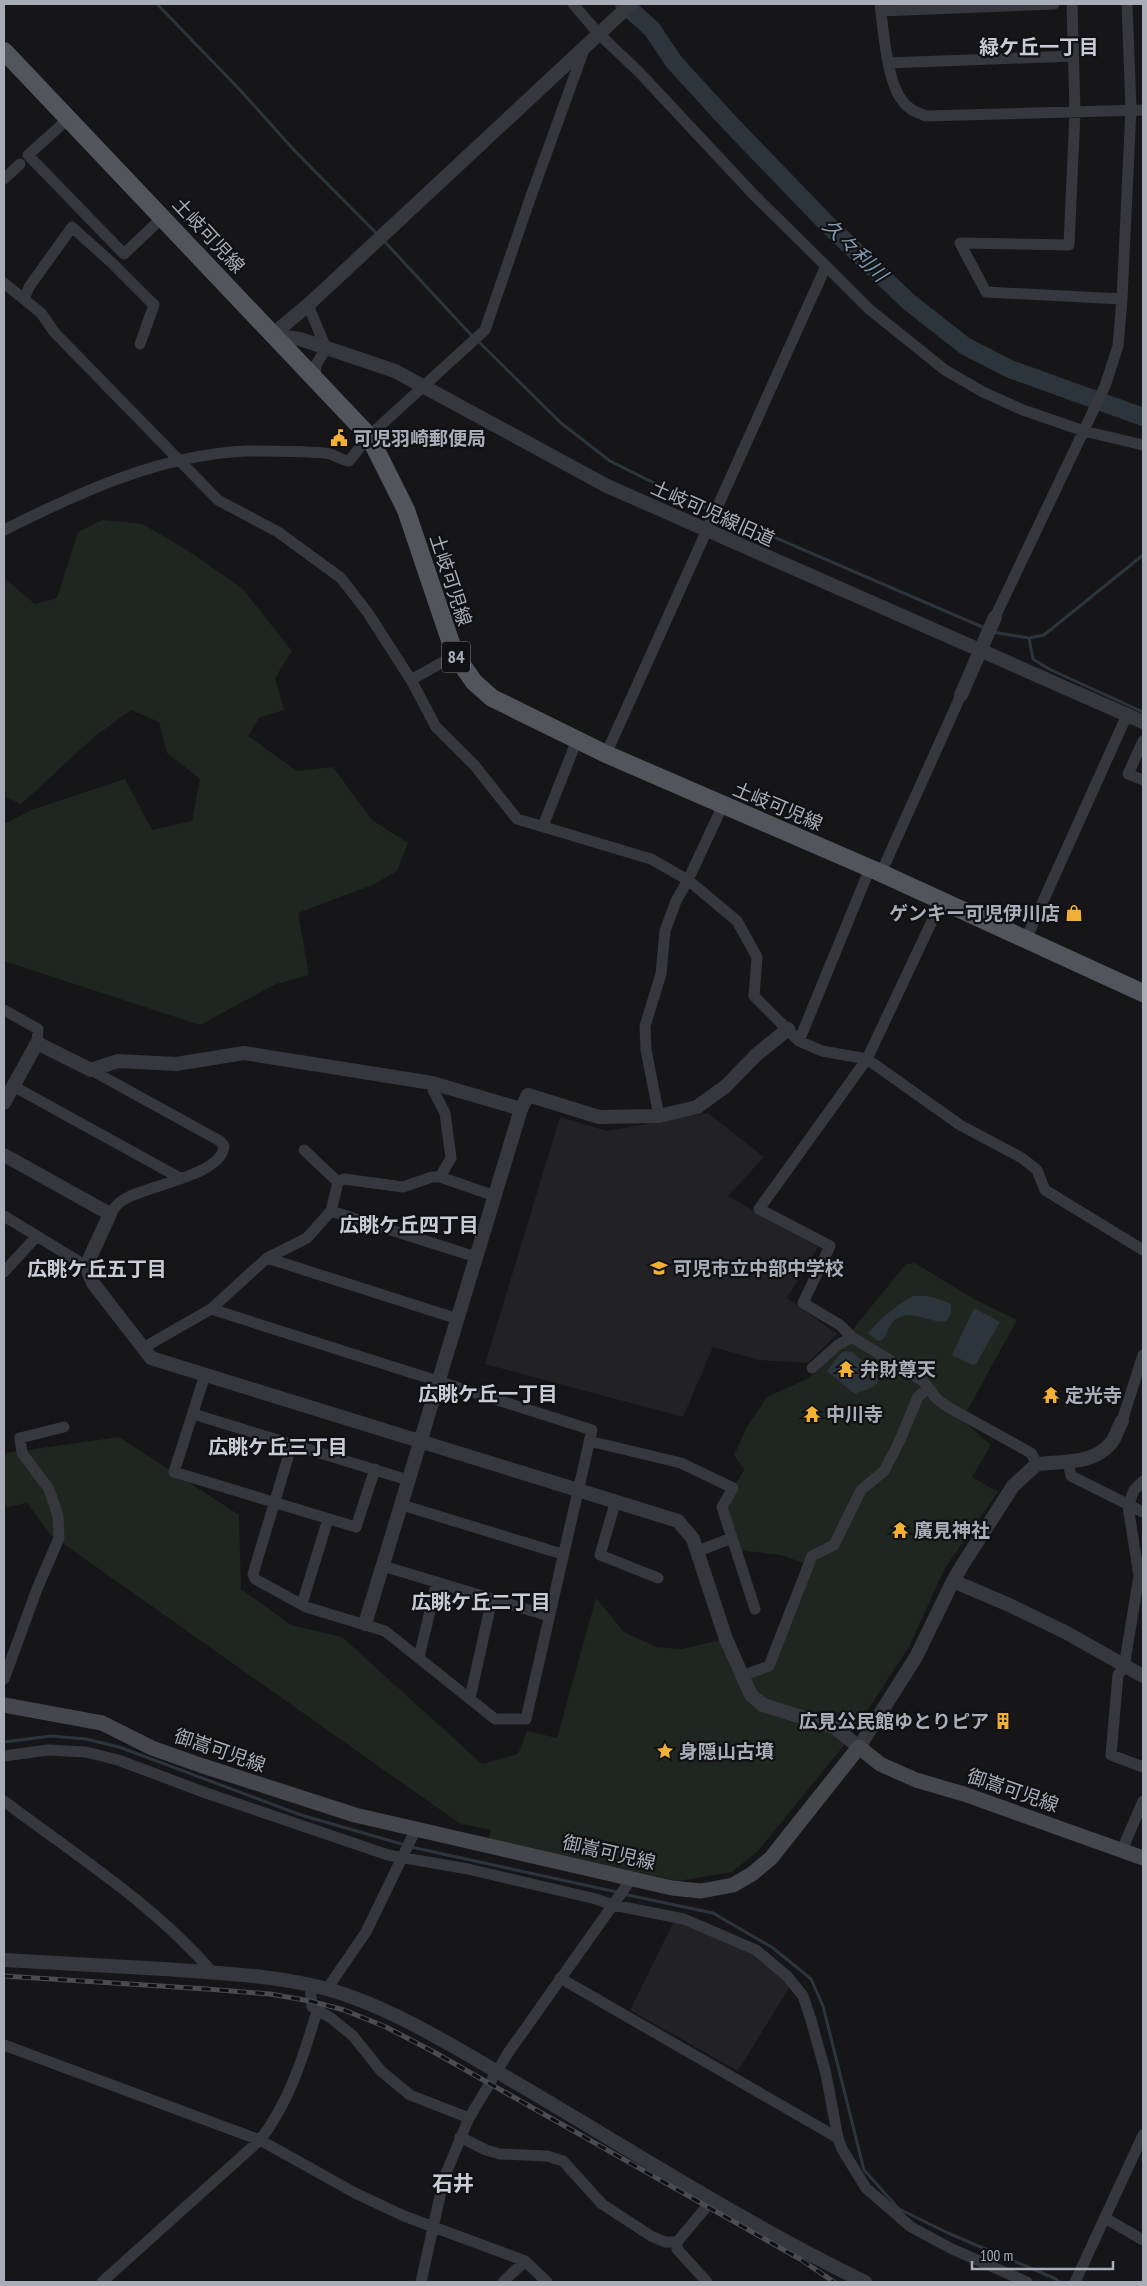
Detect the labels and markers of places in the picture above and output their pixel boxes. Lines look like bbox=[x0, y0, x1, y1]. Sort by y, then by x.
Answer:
place label: 可児羽崎郵便局 bbox=[353, 426, 486, 450]
public building icon: 可児羽崎郵便局 bbox=[329, 428, 349, 448]
place label: ゲンキー可児伊川店 bbox=[889, 901, 1060, 925]
shop icon: ゲンキー可児伊川店 bbox=[1064, 903, 1084, 923]
place label: 可児市立中部中学校 bbox=[673, 1256, 844, 1280]
school or university icon: 可児市立中部中学校 bbox=[649, 1258, 669, 1278]
place label: 弁財尊天 bbox=[860, 1357, 936, 1381]
temple icon: 弁財尊天 bbox=[836, 1359, 856, 1379]
place label: 定光寺 bbox=[1065, 1383, 1122, 1407]
temple icon: 定光寺 bbox=[1041, 1385, 1061, 1405]
place label: 中川寺 bbox=[826, 1402, 883, 1426]
temple icon: 中川寺 bbox=[802, 1404, 822, 1424]
place label: 廣見神社 bbox=[914, 1518, 990, 1542]
temple icon: 廣見神社 bbox=[890, 1520, 910, 1540]
place label: 広見公民館ゆとりピア bbox=[799, 1709, 989, 1733]
building icon: 広見公民館ゆとりピア bbox=[993, 1711, 1013, 1731]
place label: 身隠山古墳 bbox=[679, 1739, 774, 1763]
place icon: 身隠山古墳 bbox=[655, 1741, 675, 1761]

